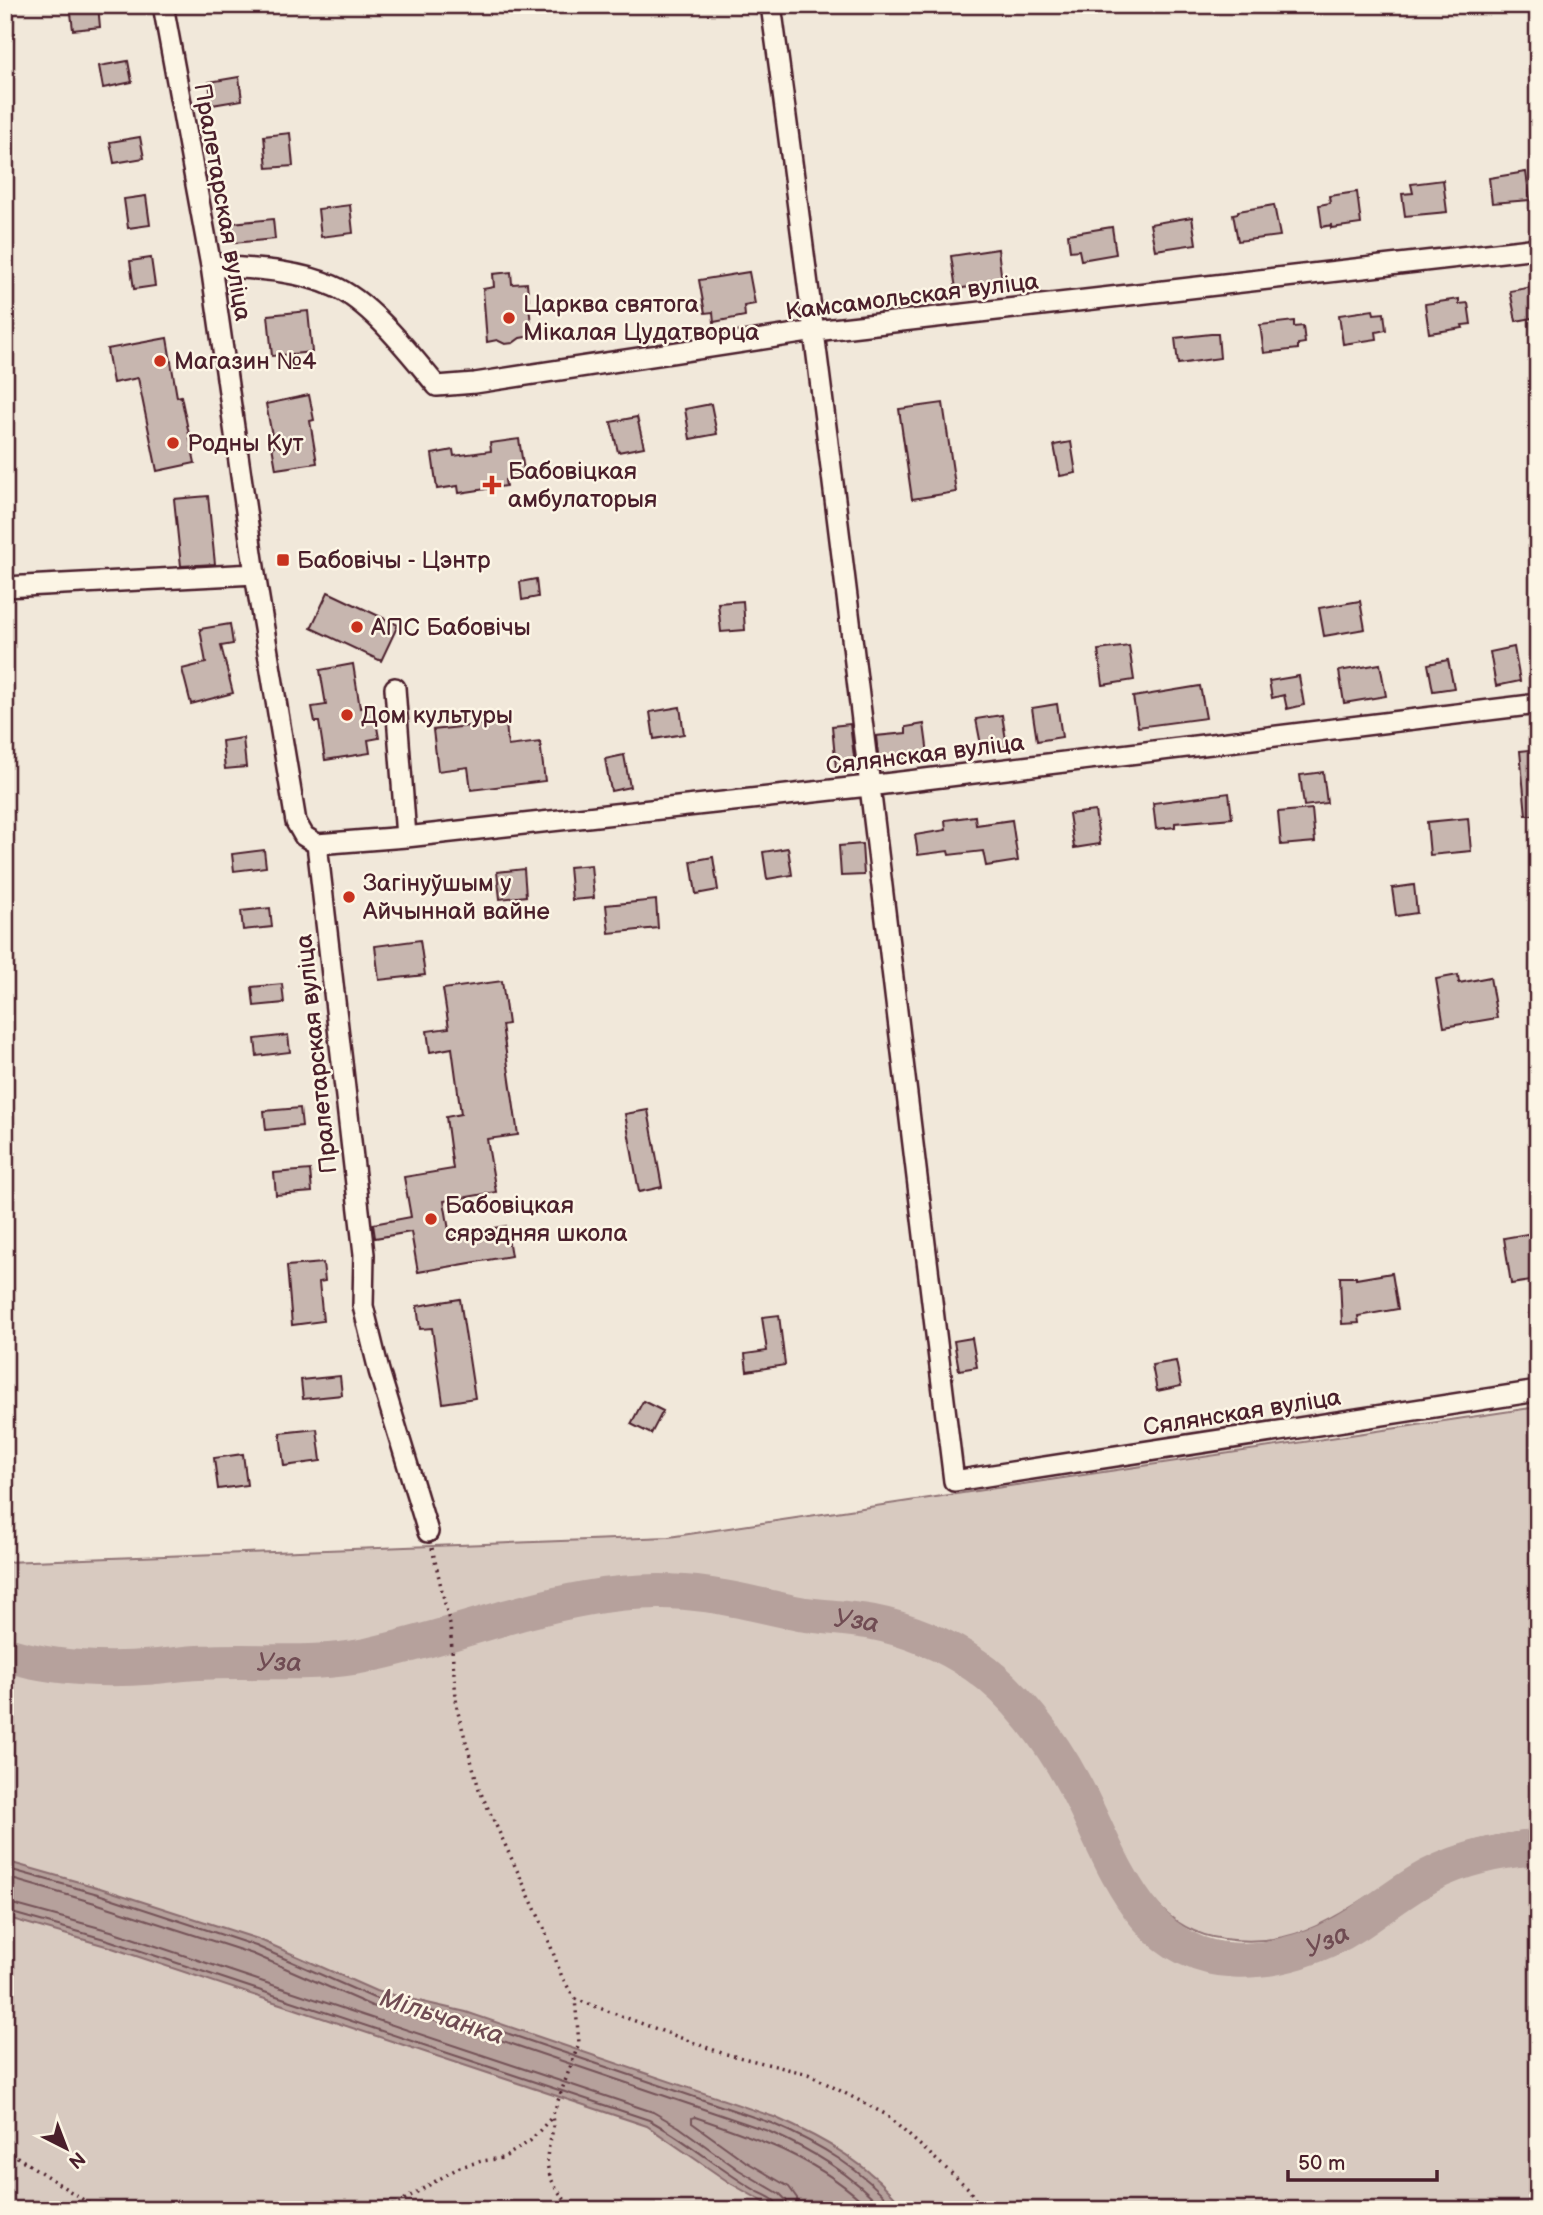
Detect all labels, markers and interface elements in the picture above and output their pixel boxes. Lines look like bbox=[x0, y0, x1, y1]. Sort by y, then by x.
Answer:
street label: Пралетарская вуліца bbox=[187, 81, 258, 323]
street label: Камсамольская вуліца bbox=[784, 267, 1040, 326]
place label: Царква святога Мікалая Цудатворца bbox=[523, 290, 759, 347]
marker: Царква святога Мікалая Цудатворца bbox=[501, 310, 517, 326]
place label: Магазин №4 bbox=[174, 347, 317, 376]
marker: Магазин №4 bbox=[152, 353, 168, 369]
place label: Родны Кут bbox=[187, 429, 304, 458]
marker: Родны Кут bbox=[165, 435, 181, 451]
place label: Бабовіцкая амбулаторыя bbox=[508, 457, 657, 514]
marker: Бабовіцкая амбулаторыя bbox=[482, 475, 502, 495]
place label: Бабовічы - Цэнтр bbox=[297, 546, 491, 575]
marker: Бабовічы - Цэнтр bbox=[275, 552, 291, 568]
place label: АПС Бабовічы bbox=[370, 613, 531, 642]
marker: АПС Бабовічы bbox=[349, 619, 365, 635]
place label: Дом культуры bbox=[361, 701, 513, 730]
marker: Дом культуры bbox=[339, 707, 355, 723]
street label: Сялянская вуліца bbox=[824, 728, 1026, 781]
place label: Загінуўшым у Айчыннай вайне bbox=[362, 869, 550, 926]
marker: Загінуўшым у Айчыннай вайне bbox=[341, 889, 357, 905]
street label: Пралетарская вуліца bbox=[289, 933, 343, 1175]
place label: Бабовіцкая сярэдняя школа bbox=[445, 1191, 628, 1248]
marker: Бабовіцкая сярэдняя школа bbox=[423, 1211, 439, 1227]
street label: Сялянская вуліца bbox=[1141, 1383, 1343, 1442]
water label: Уза bbox=[833, 1603, 882, 1640]
water label: Уза bbox=[257, 1648, 302, 1679]
water label: Уза bbox=[1301, 1918, 1355, 1965]
water label: Мільчанка bbox=[376, 1983, 507, 2052]
north arrow bbox=[32, 2114, 102, 2184]
scale bar bbox=[1288, 2138, 1436, 2182]
text: N bbox=[63, 2146, 89, 2173]
text: 50 m bbox=[1298, 2151, 1345, 2176]

